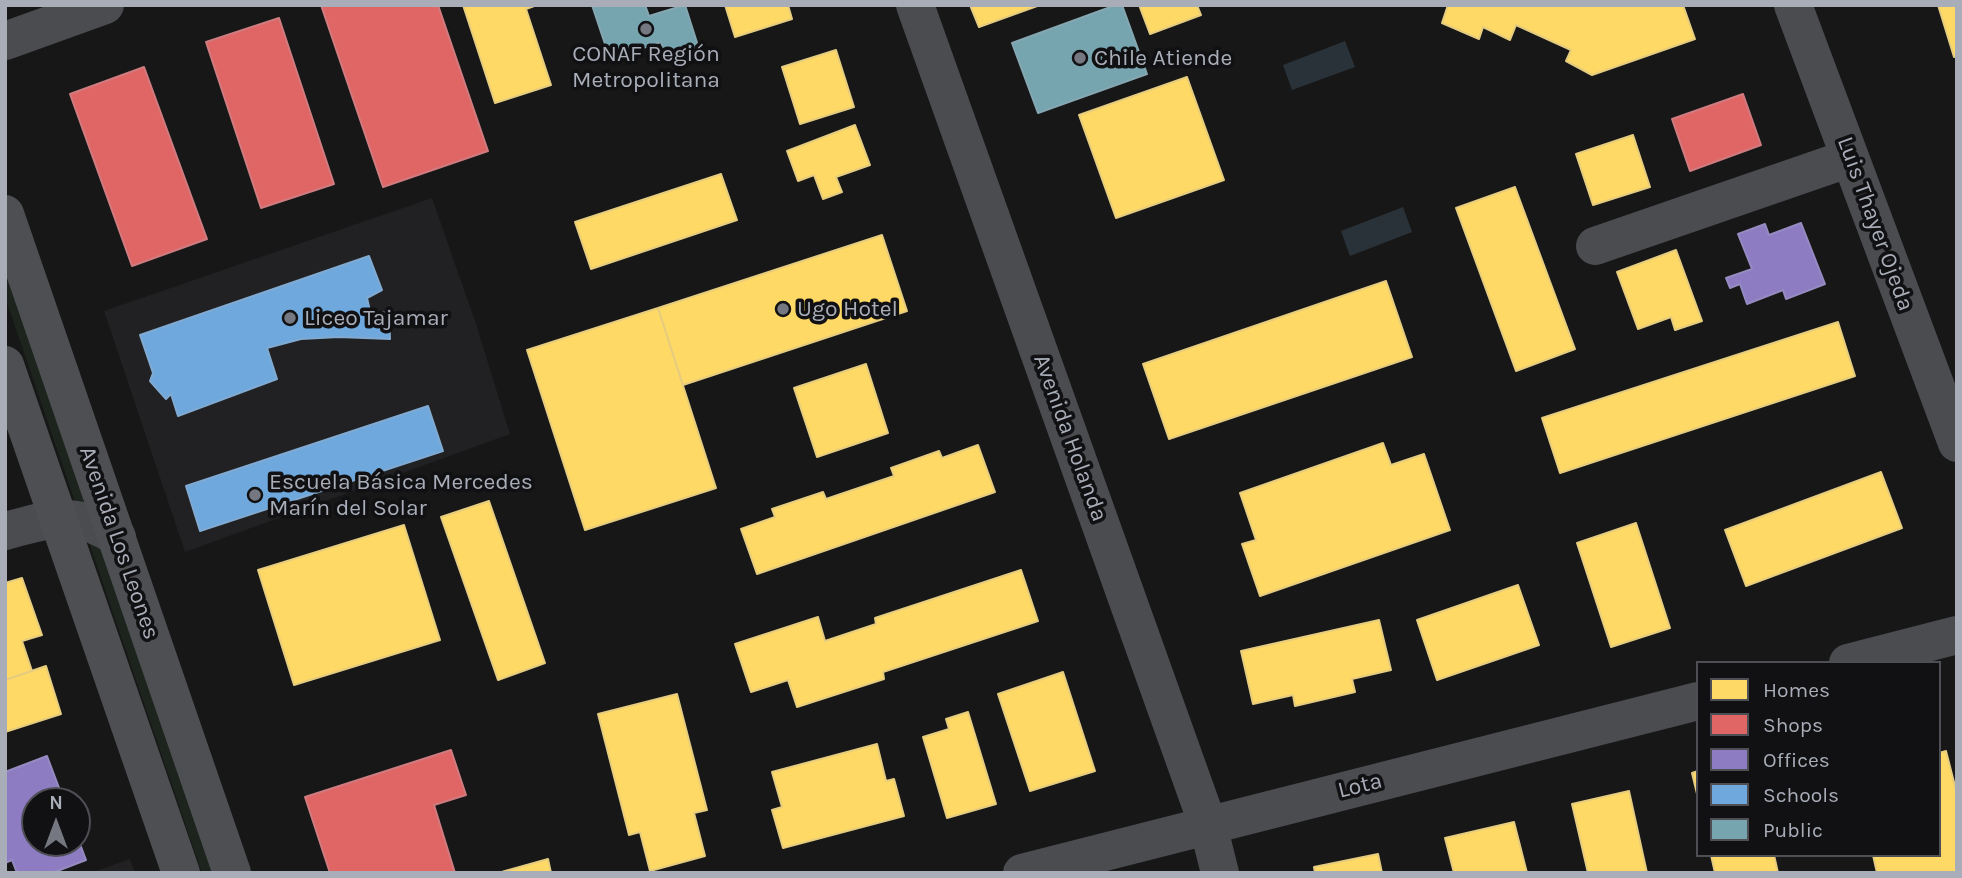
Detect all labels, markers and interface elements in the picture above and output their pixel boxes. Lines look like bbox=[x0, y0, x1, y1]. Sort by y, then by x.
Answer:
marker: CONAF Región Metropolitana bbox=[638, 21, 654, 37]
place label: CONAF Región Metropolitana bbox=[572, 40, 720, 94]
place label: Chile Atiende bbox=[1094, 44, 1232, 72]
marker: Chile Atiende bbox=[1072, 50, 1088, 66]
street label: Luis Thayer Ojeda bbox=[1831, 133, 1919, 315]
place label: Ugo Hotel bbox=[797, 295, 898, 323]
marker: Ugo Hotel bbox=[775, 301, 791, 317]
place label: Liceo Tajamar bbox=[304, 304, 448, 332]
marker: Liceo Tajamar bbox=[282, 310, 298, 326]
street label: Avenida Holanda bbox=[1027, 351, 1113, 525]
street label: Avenida Los Leones bbox=[73, 443, 165, 643]
place label: Escuela Básica Mercedes Marín del Solar bbox=[269, 468, 533, 522]
marker: Escuela Básica Mercedes Marín del Solar bbox=[247, 487, 263, 503]
legend bbox=[1696, 661, 1941, 857]
text: Homes bbox=[1763, 678, 1830, 702]
text: Shops bbox=[1763, 713, 1823, 737]
text: Offices bbox=[1763, 748, 1830, 772]
street label: Lota bbox=[1335, 767, 1385, 805]
text: Schools bbox=[1763, 783, 1839, 807]
north arrow bbox=[21, 787, 91, 857]
text: N bbox=[49, 792, 63, 814]
text: Public bbox=[1763, 818, 1823, 842]

